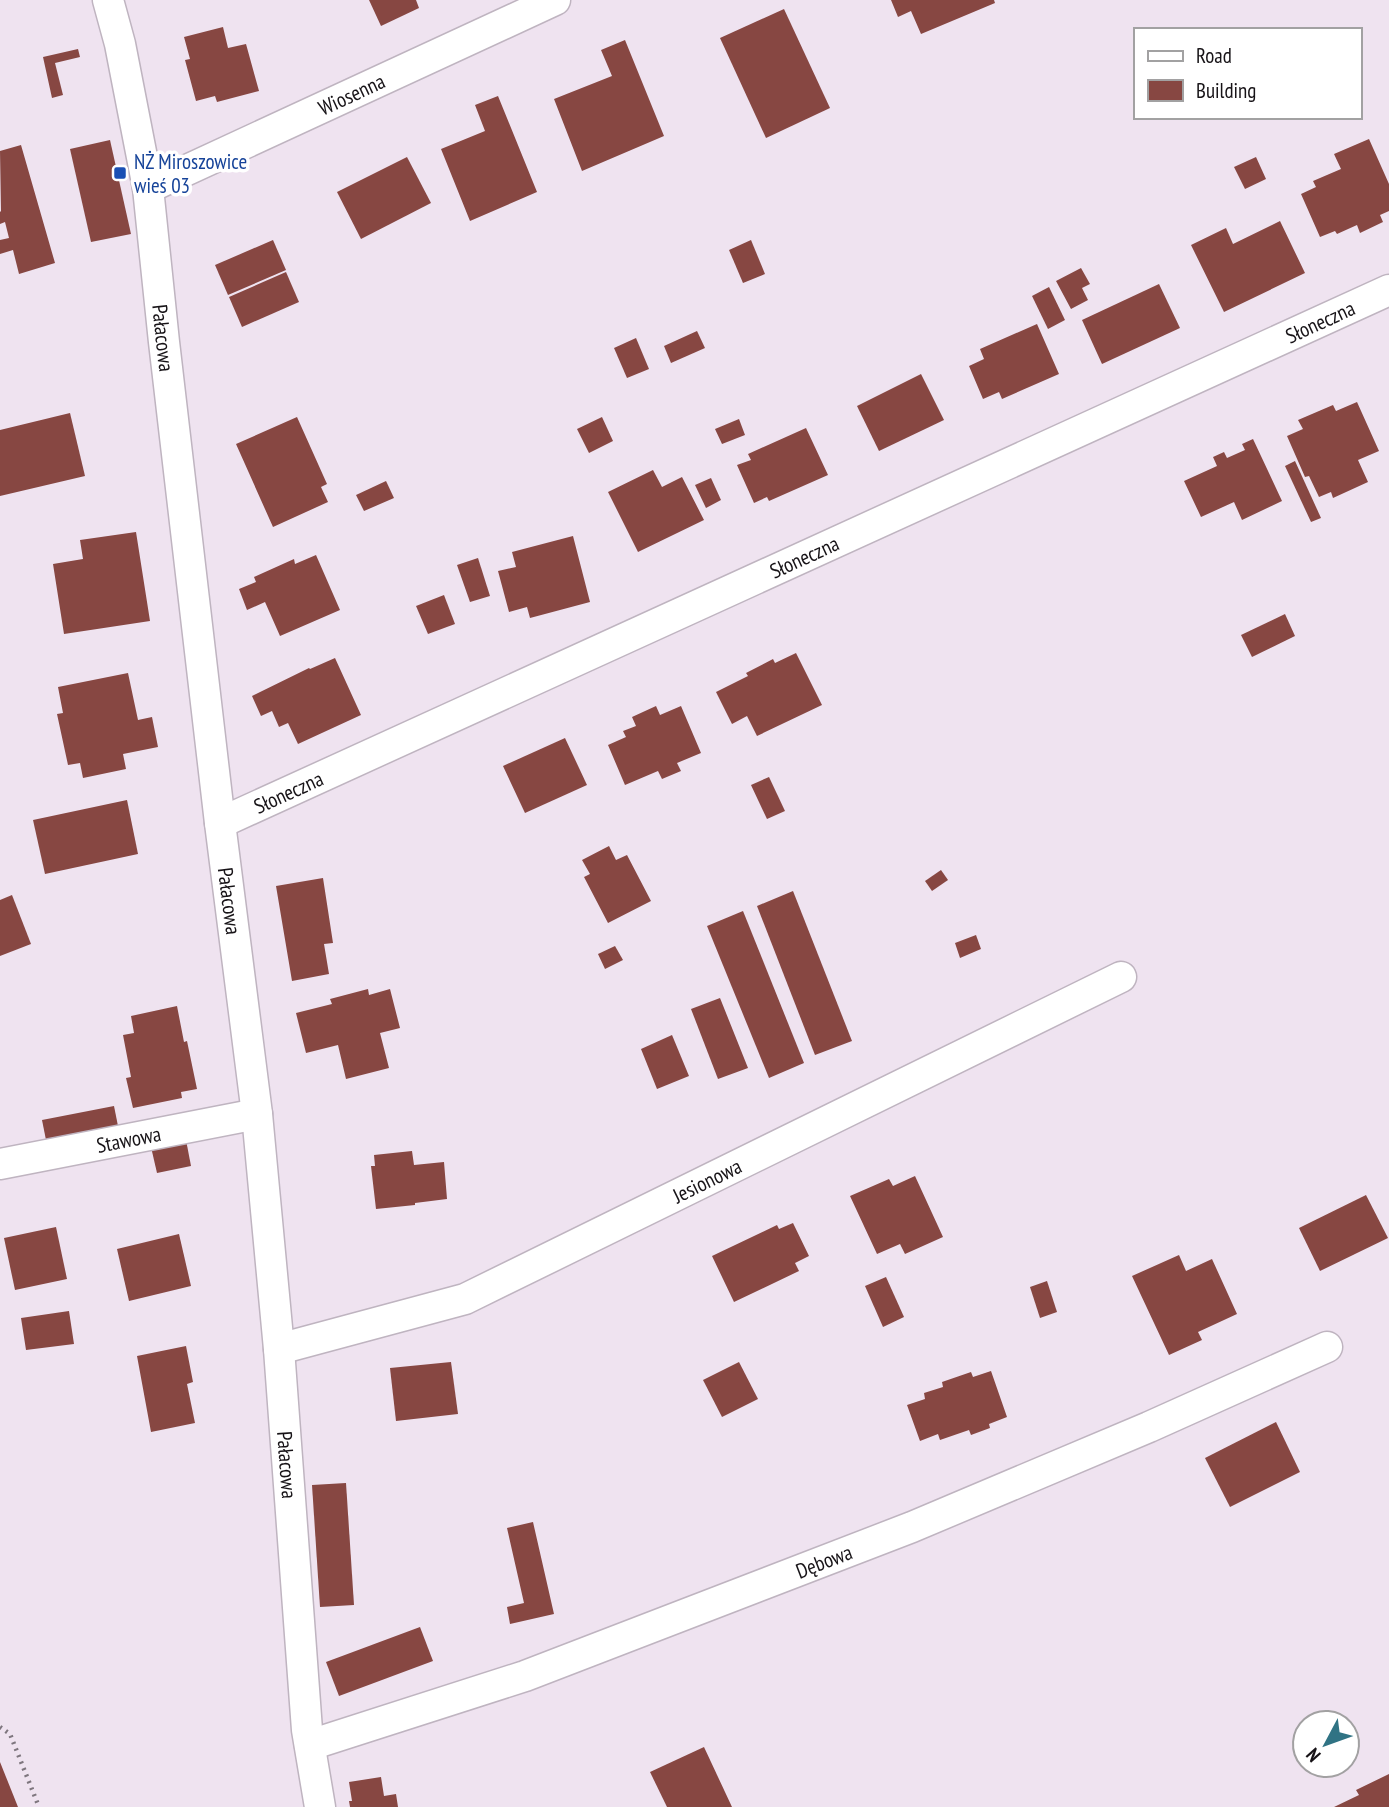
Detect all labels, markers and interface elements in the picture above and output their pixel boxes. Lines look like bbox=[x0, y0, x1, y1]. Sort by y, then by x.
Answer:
legend bbox=[1134, 28, 1361, 119]
text: Road bbox=[1196, 42, 1232, 69]
street label: Wiosenna bbox=[314, 67, 389, 121]
text: Building bbox=[1196, 77, 1256, 104]
place label: NŻ Miroszowice wieś 03 bbox=[134, 148, 247, 199]
marker: NŻ Miroszowice wieś 03 bbox=[112, 165, 128, 181]
street label: Słoneczna bbox=[1281, 294, 1359, 349]
street label: Pałacowa bbox=[147, 303, 181, 373]
street label: Słoneczna bbox=[765, 529, 843, 584]
street label: Słoneczna bbox=[249, 764, 327, 819]
street label: Pałacowa bbox=[212, 866, 248, 936]
street label: Stawowa bbox=[94, 1120, 163, 1158]
street label: Jesionowa bbox=[667, 1152, 746, 1209]
street label: Pałacowa bbox=[272, 1430, 303, 1500]
street label: Dębowa bbox=[792, 1538, 856, 1584]
north arrow bbox=[1291, 1709, 1361, 1779]
text: N bbox=[1301, 1743, 1326, 1767]

